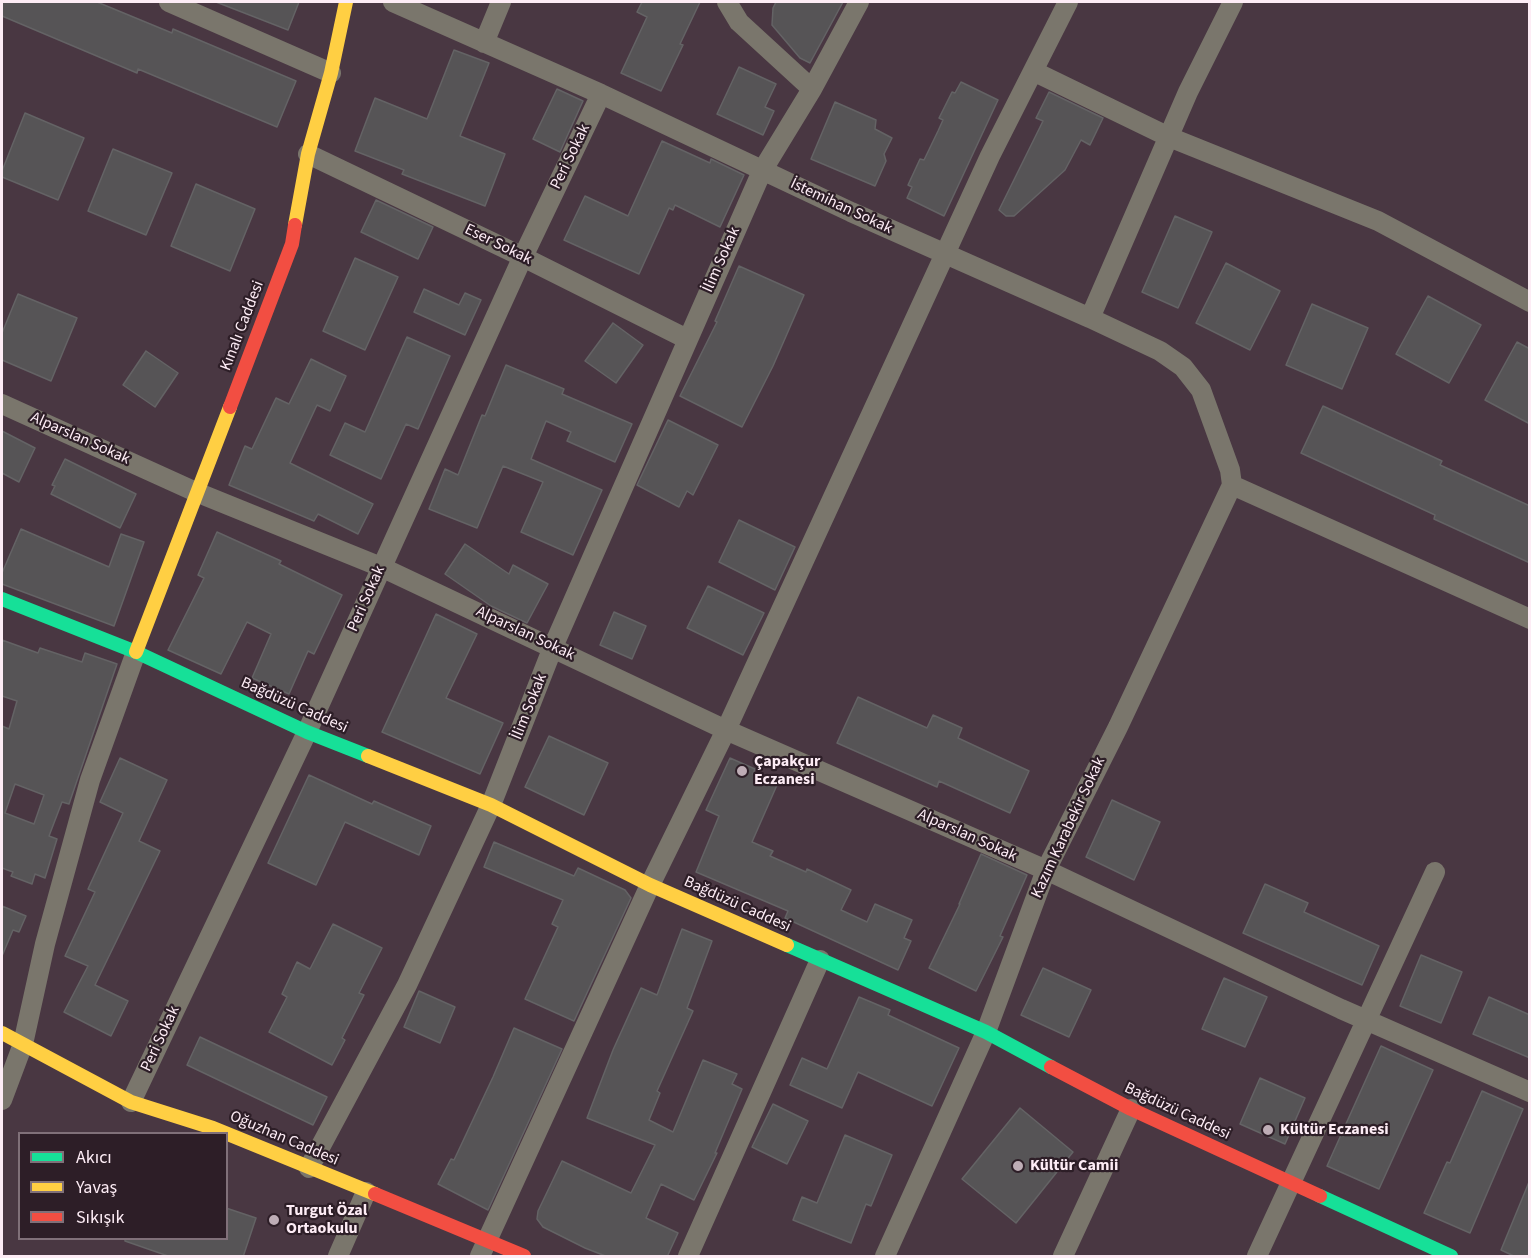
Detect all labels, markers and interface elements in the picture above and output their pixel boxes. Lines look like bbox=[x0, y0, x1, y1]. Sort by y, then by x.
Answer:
street label: Peri Sokak bbox=[547, 121, 595, 193]
street label: İstemihan Sokak bbox=[787, 175, 895, 239]
street label: Eser Sokak bbox=[461, 220, 535, 270]
street label: İlim Sokak bbox=[699, 224, 745, 296]
street label: Kınalı Caddesi bbox=[217, 278, 269, 374]
street label: Alparslan Sokak bbox=[27, 409, 133, 469]
street label: Peri Sokak bbox=[344, 563, 390, 635]
street label: Alparslan Sokak bbox=[473, 603, 577, 665]
street label: İlim Sokak bbox=[508, 671, 552, 743]
street label: Bağdüzü Caddesi bbox=[238, 674, 350, 738]
place label: Çapakçur Eczanesi bbox=[754, 752, 820, 790]
street label: Kazım Karabekir Sokak bbox=[1028, 754, 1110, 902]
marker: Çapakçur Eczanesi bbox=[735, 764, 749, 778]
street label: Alparslan Sokak bbox=[914, 806, 1020, 866]
street label: Bağdüzü Caddesi bbox=[681, 873, 793, 937]
street label: Peri Sokak bbox=[137, 1003, 185, 1075]
street label: Bağdüzü Caddesi bbox=[1121, 1079, 1233, 1145]
street label: Oğuzhan Caddesi bbox=[227, 1107, 341, 1171]
place label: Kültür Eczanesi bbox=[1280, 1120, 1389, 1140]
marker: Kültür Eczanesi bbox=[1261, 1123, 1275, 1137]
legend bbox=[18, 1132, 228, 1240]
text: Akıcı bbox=[76, 1145, 112, 1170]
place label: Kültür Camii bbox=[1030, 1156, 1118, 1176]
marker: Kültür Camii bbox=[1011, 1159, 1025, 1173]
text: Yavaş bbox=[76, 1175, 117, 1200]
place label: Turgut Özal Ortaokulu bbox=[286, 1201, 367, 1239]
text: Sıkışık bbox=[76, 1205, 124, 1230]
marker: Turgut Özal Ortaokulu bbox=[267, 1213, 281, 1227]

